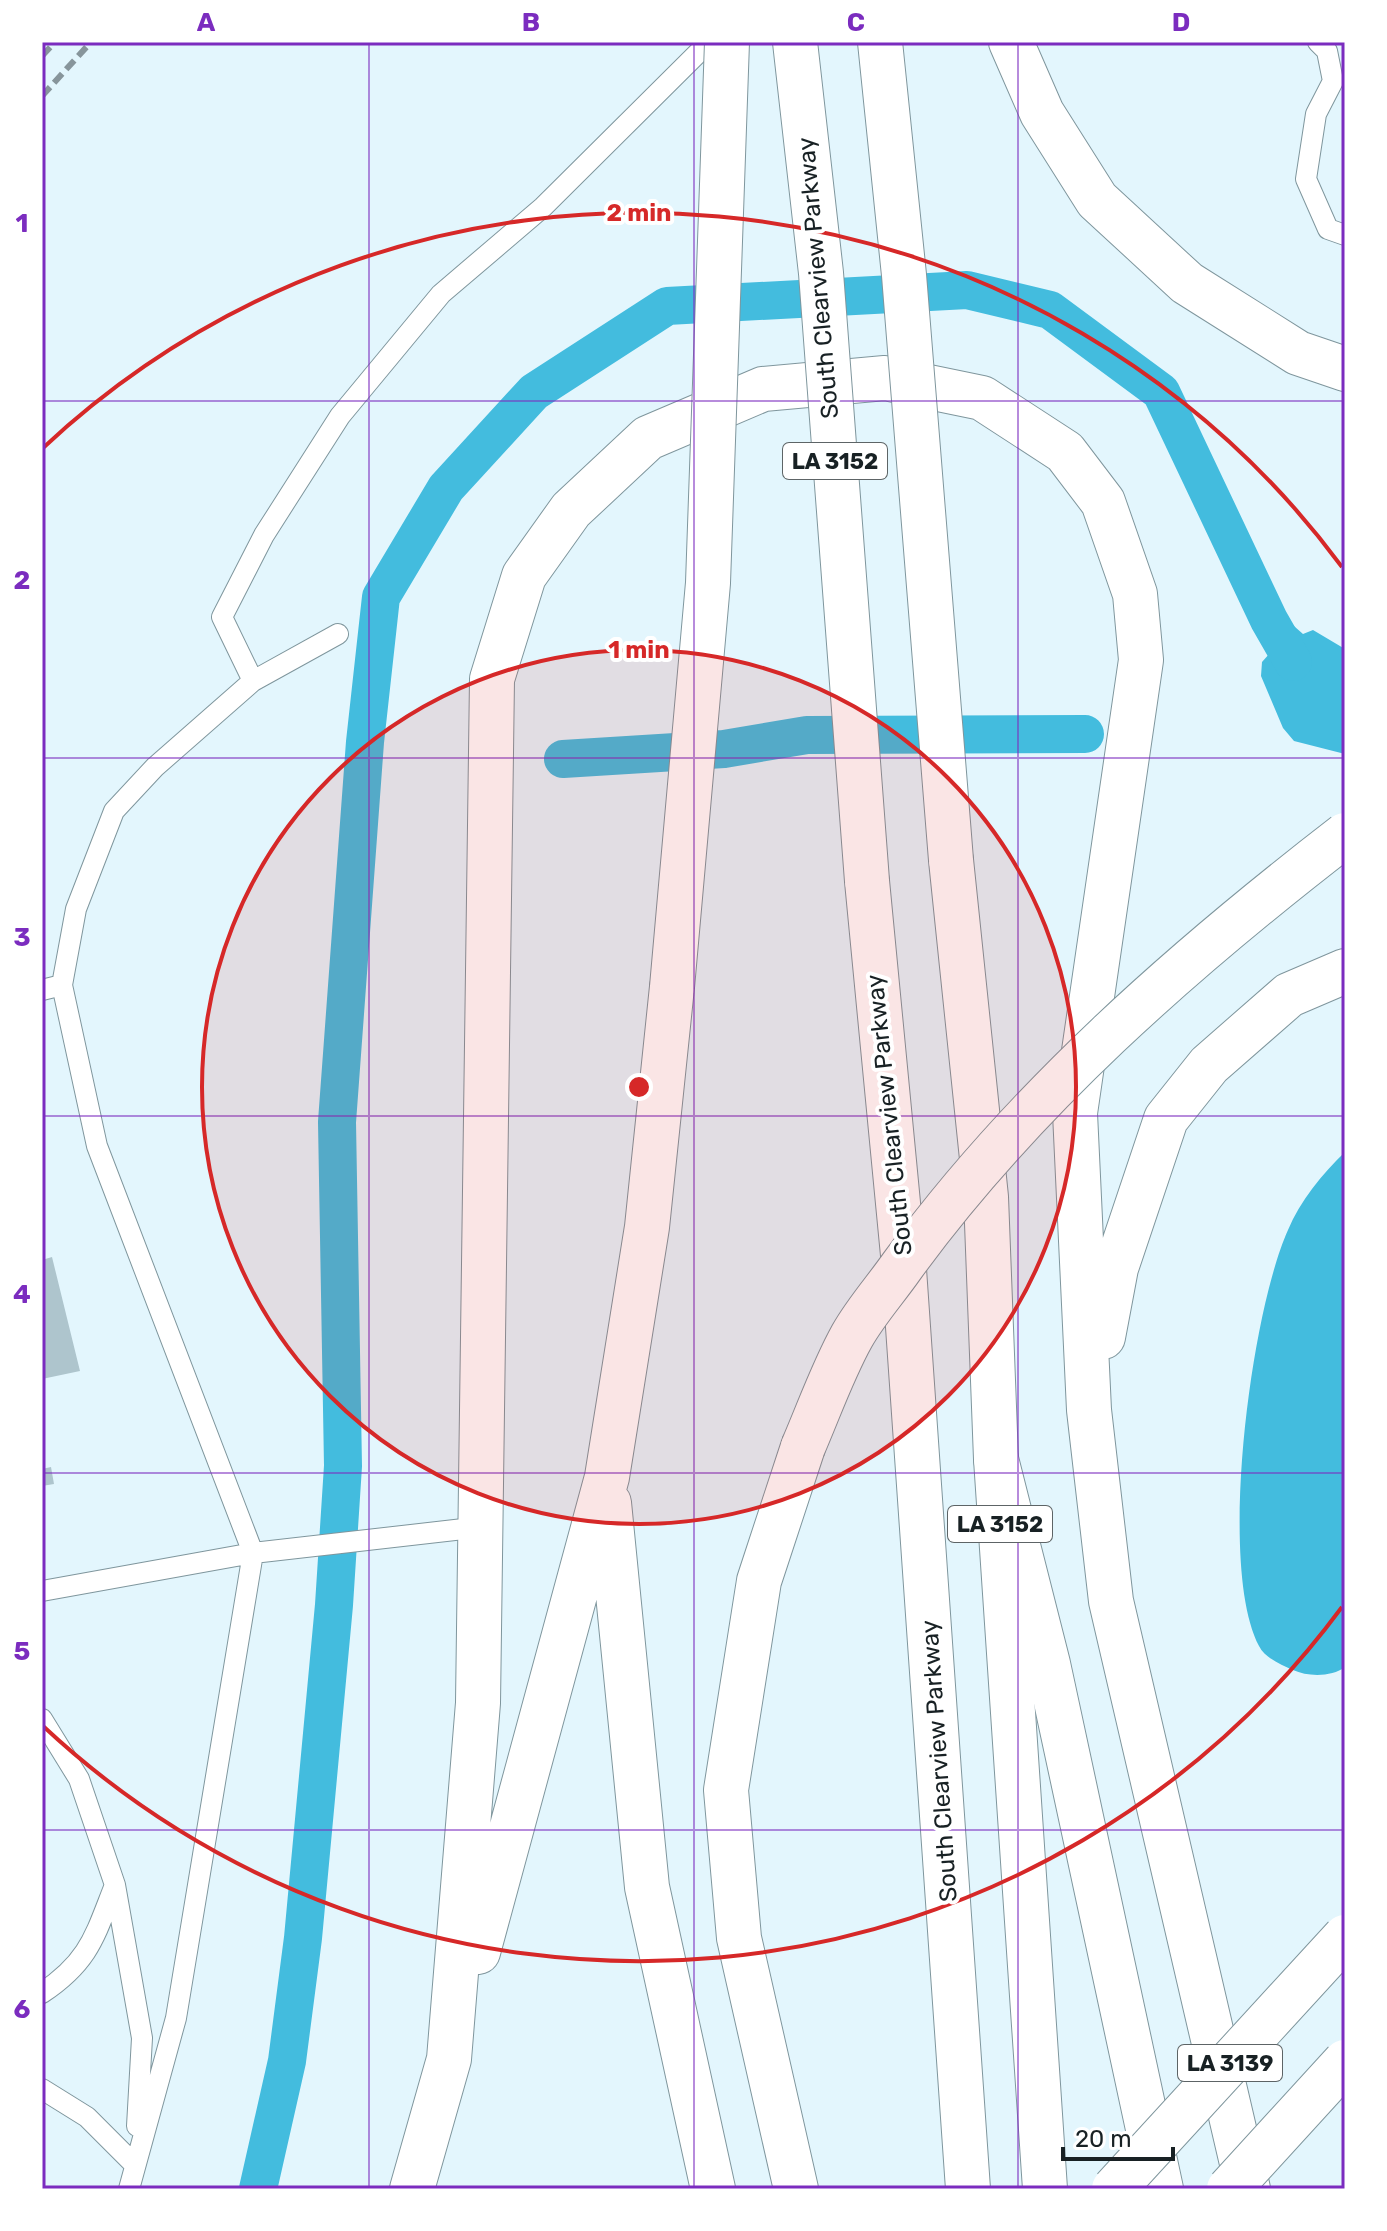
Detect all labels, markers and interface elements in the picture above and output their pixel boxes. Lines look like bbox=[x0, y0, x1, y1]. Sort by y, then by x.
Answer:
text: A bbox=[197, 7, 216, 38]
text: B bbox=[522, 7, 540, 38]
text: C bbox=[847, 7, 865, 38]
text: D bbox=[1172, 7, 1190, 38]
street label: South Clearview Parkway bbox=[792, 136, 844, 420]
text: 2 min bbox=[607, 199, 672, 227]
text: 1 bbox=[16, 208, 28, 239]
road number: LA 3152 bbox=[783, 443, 887, 479]
text: 2 bbox=[14, 565, 30, 596]
text: 1 min bbox=[608, 636, 670, 664]
text: 3 bbox=[13, 922, 31, 953]
street label: South Clearview Parkway bbox=[860, 973, 918, 1257]
centre of rings bbox=[625, 1073, 653, 1101]
text: 4 bbox=[13, 1279, 31, 1310]
road number: LA 3152 bbox=[948, 1506, 1052, 1542]
street label: South Clearview Parkway bbox=[915, 1619, 963, 1903]
text: 5 bbox=[14, 1636, 30, 1667]
text: 6 bbox=[14, 1994, 31, 2025]
road number: LA 3139 bbox=[1178, 2045, 1282, 2081]
scale bar bbox=[1063, 2111, 1173, 2161]
text: 20 m bbox=[1075, 2125, 1132, 2153]

